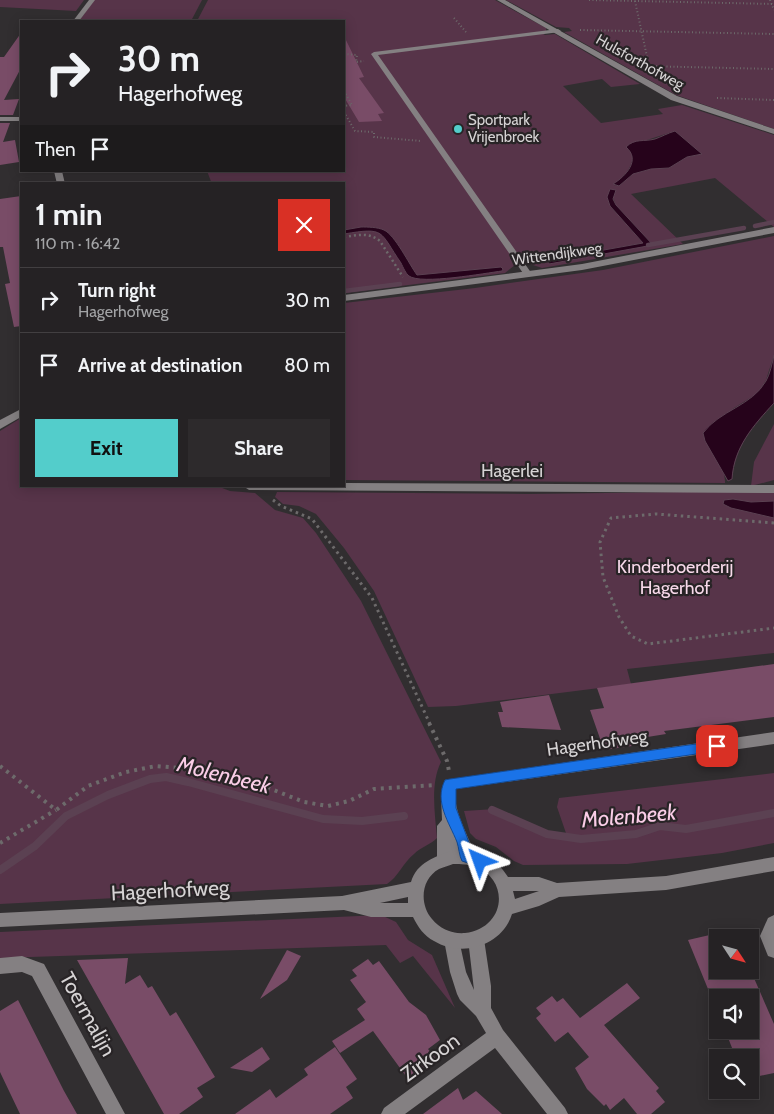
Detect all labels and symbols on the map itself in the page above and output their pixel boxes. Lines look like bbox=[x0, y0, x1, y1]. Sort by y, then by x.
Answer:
street label: Hulsforthofweg bbox=[593, 30, 688, 94]
place label: Sportpark Vrijenbroek bbox=[468, 111, 540, 146]
marker: Sportpark Vrijenbroek bbox=[452, 123, 464, 135]
street label: Wittendijkweg bbox=[511, 239, 604, 269]
street label: Hagerlei bbox=[481, 460, 543, 482]
park label: Kinderboerderij Hagerhof bbox=[617, 556, 733, 599]
street label: Hagerhofweg bbox=[545, 725, 650, 761]
pin bbox=[696, 725, 738, 767]
water label: Molenbeek bbox=[174, 750, 274, 800]
water label: Molenbeek bbox=[579, 798, 678, 834]
position arrow bbox=[453, 834, 505, 886]
street label: Hagerhofweg bbox=[110, 874, 230, 906]
north arrow bbox=[709, 929, 759, 979]
street label: Toermalijn bbox=[54, 967, 121, 1061]
street label: Zirkoon bbox=[396, 1027, 464, 1087]

